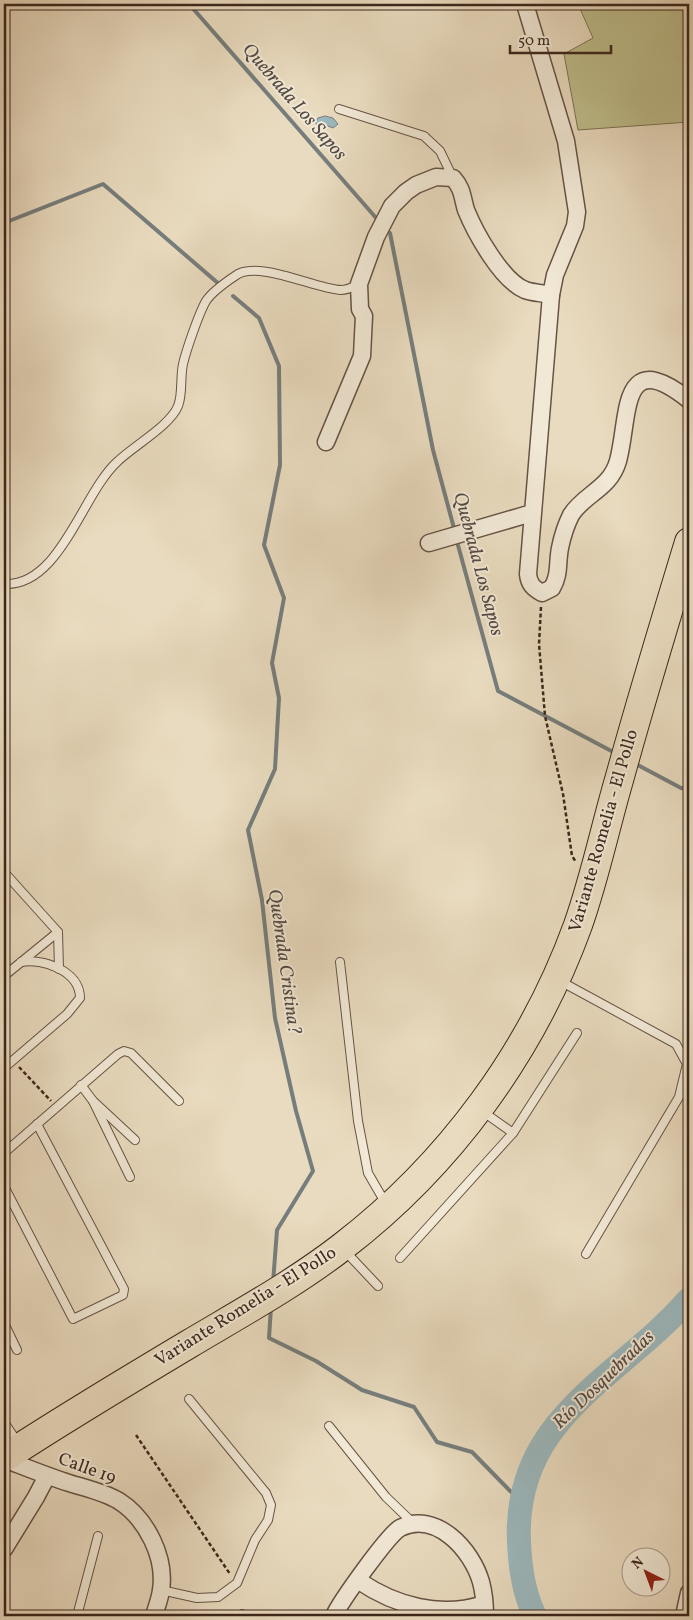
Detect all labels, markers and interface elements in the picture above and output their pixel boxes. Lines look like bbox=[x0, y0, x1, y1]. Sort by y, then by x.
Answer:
scale bar bbox=[510, 22, 612, 54]
text: 50 m bbox=[518, 31, 550, 52]
water label: Quebrada Los Sapos bbox=[236, 38, 352, 166]
water label: Quebrada Los Sapos bbox=[446, 489, 510, 639]
street label: Variante Romelia - El Pollo bbox=[563, 727, 645, 935]
water label: Quebrada Cristina? bbox=[261, 888, 307, 1036]
street label: Variante Romelia - El Pollo bbox=[150, 1241, 342, 1373]
water label: Río Dosquebradas bbox=[547, 1325, 661, 1435]
street label: Calle 19 bbox=[55, 1447, 119, 1491]
north arrow bbox=[620, 1548, 670, 1598]
text: N bbox=[628, 1553, 648, 1574]

